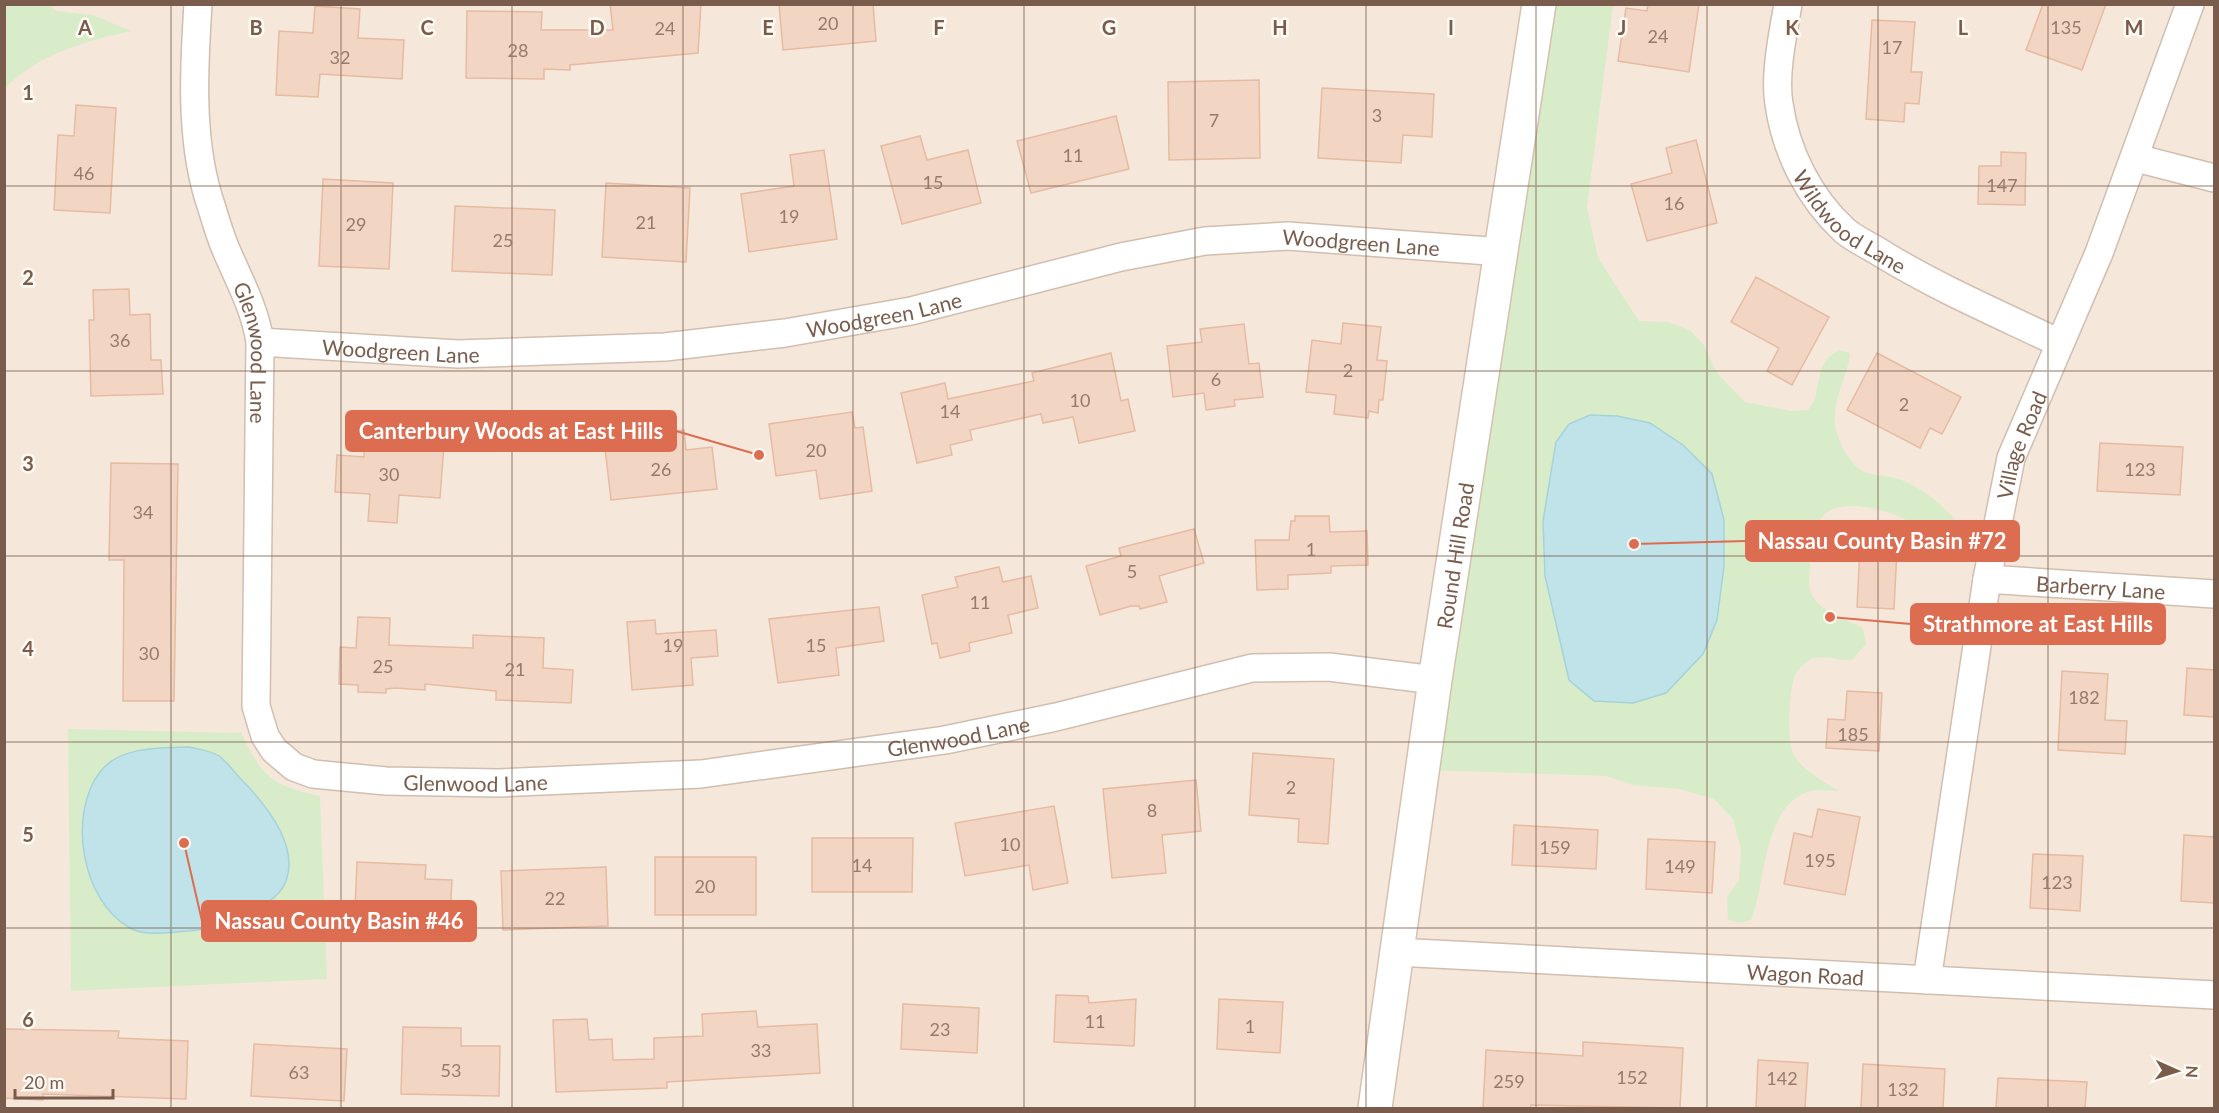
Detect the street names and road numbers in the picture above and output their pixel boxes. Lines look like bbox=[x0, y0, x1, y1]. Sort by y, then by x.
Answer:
street label: Wildwood Lane bbox=[1789, 165, 1911, 278]
street label: Woodgreen Lane bbox=[1282, 223, 1441, 260]
street label: Glenwood Lane bbox=[229, 278, 273, 424]
street label: Woodgreen Lane bbox=[804, 286, 964, 342]
street label: Woodgreen Lane bbox=[321, 333, 480, 367]
street label: Village Road bbox=[1991, 387, 2051, 501]
street label: Round Hill Road bbox=[1431, 481, 1478, 631]
street label: Barberry Lane bbox=[2035, 570, 2166, 603]
street label: Glenwood Lane bbox=[886, 710, 1032, 760]
street label: Glenwood Lane bbox=[403, 768, 548, 796]
street label: Wagon Road bbox=[1746, 958, 1865, 989]

